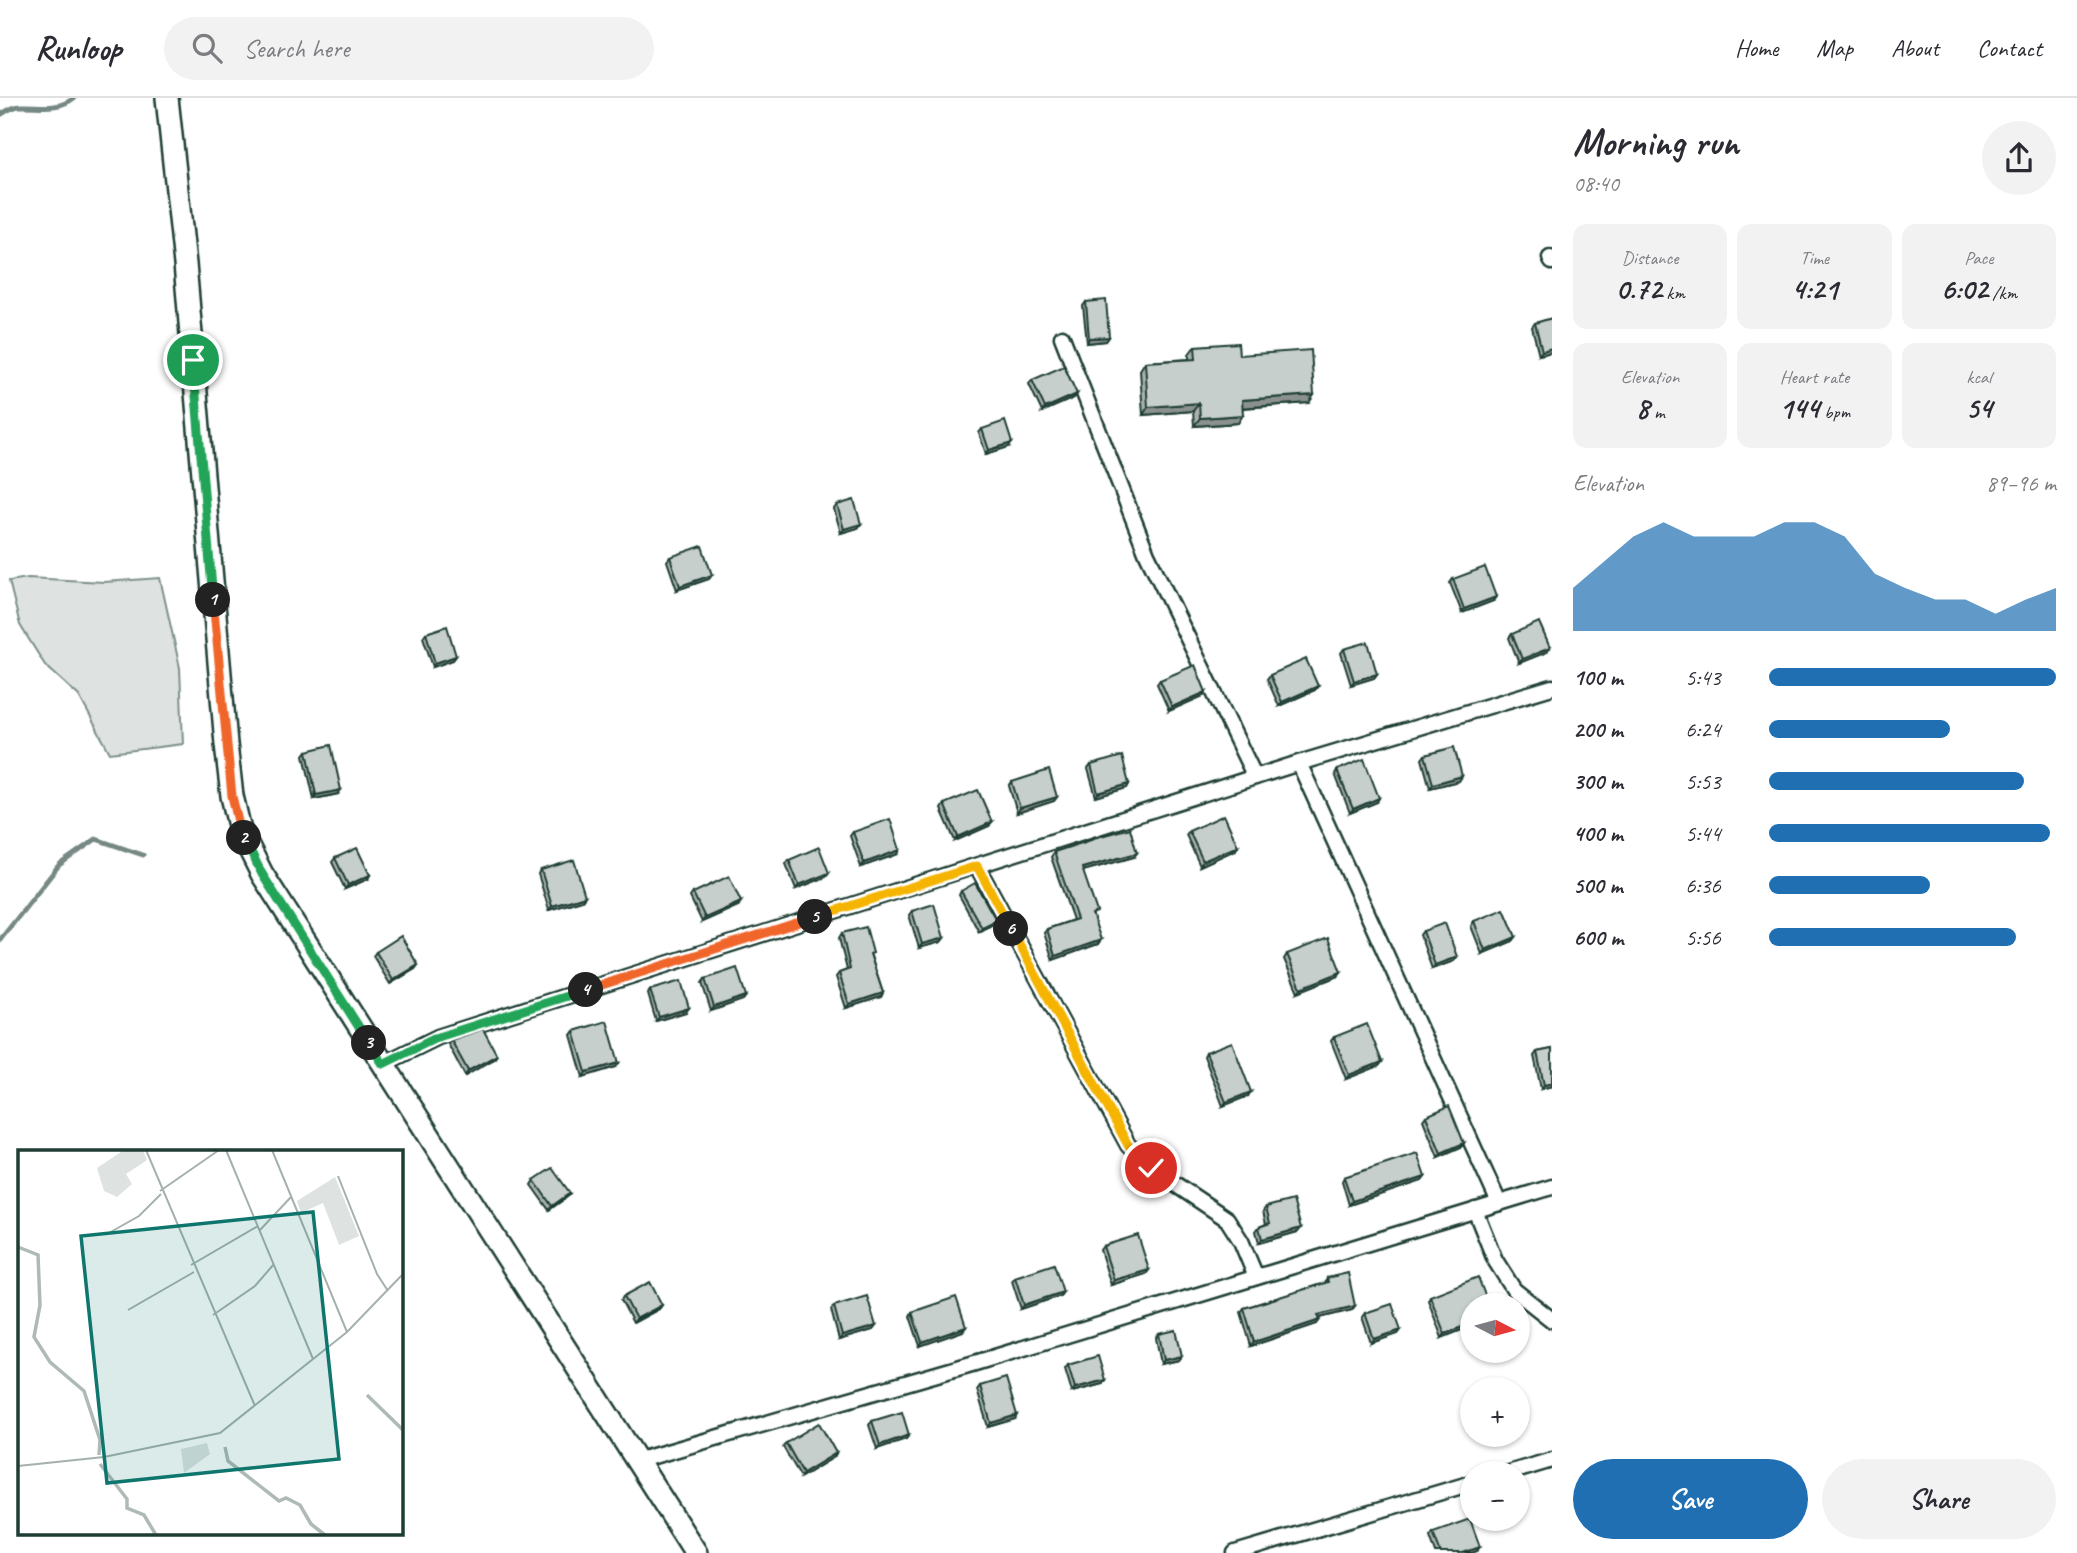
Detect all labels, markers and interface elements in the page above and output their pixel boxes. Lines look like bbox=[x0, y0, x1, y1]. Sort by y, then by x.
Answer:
search box bbox=[164, 17, 654, 80]
text: Runloop bbox=[35, 27, 122, 69]
icon: search bbox=[188, 29, 226, 67]
text: Search here bbox=[244, 32, 349, 65]
text: Home bbox=[1735, 33, 1778, 63]
text: Map bbox=[1816, 33, 1853, 63]
text: About bbox=[1891, 33, 1939, 63]
text: Contact bbox=[1977, 33, 2042, 63]
text: Morning run bbox=[1573, 119, 1739, 166]
button: share bbox=[1982, 121, 2056, 195]
text: 08:40 bbox=[1573, 169, 1619, 198]
text: Distance bbox=[1622, 246, 1679, 270]
text: Time bbox=[1800, 246, 1829, 270]
text: Pace bbox=[1964, 246, 1993, 270]
text: 0.72 bbox=[1615, 270, 1662, 308]
text: 4:21 bbox=[1791, 270, 1838, 308]
text: 6:02 bbox=[1941, 270, 1988, 308]
text: km bbox=[1662, 281, 1685, 305]
text: /km bbox=[1988, 281, 2017, 305]
pin bbox=[163, 330, 223, 390]
icon: arrive bbox=[174, 341, 212, 379]
text: Elevation bbox=[1621, 365, 1679, 389]
text: Heart rate bbox=[1780, 365, 1849, 389]
text: kcal bbox=[1966, 365, 1991, 389]
text: 8 bbox=[1636, 389, 1649, 427]
text: 144 bbox=[1779, 389, 1819, 427]
text: 54 bbox=[1966, 389, 1992, 427]
text: m bbox=[1649, 400, 1665, 424]
text: bpm bbox=[1819, 400, 1850, 424]
text: Elevation bbox=[1573, 469, 1644, 498]
text: 89–96 m bbox=[1986, 469, 2056, 498]
pin: 1 bbox=[196, 582, 230, 618]
text: 1 bbox=[208, 587, 217, 611]
text: 100 m bbox=[1573, 663, 1623, 692]
text: 5:43 bbox=[1685, 663, 1721, 692]
text: 200 m bbox=[1573, 715, 1623, 744]
text: 6:24 bbox=[1685, 715, 1721, 744]
text: 300 m bbox=[1573, 767, 1623, 796]
text: 5:53 bbox=[1685, 767, 1721, 796]
text: 400 m bbox=[1573, 819, 1623, 848]
text: 5:44 bbox=[1685, 819, 1721, 848]
pin: 2 bbox=[226, 820, 262, 856]
text: 2 bbox=[239, 825, 248, 849]
text: 500 m bbox=[1573, 871, 1622, 900]
text: 6:36 bbox=[1685, 871, 1721, 900]
pin: 5 bbox=[798, 900, 832, 934]
text: 5 bbox=[810, 904, 819, 928]
pin: 6 bbox=[993, 912, 1028, 946]
text: 6 bbox=[1006, 916, 1015, 940]
text: 600 m bbox=[1573, 923, 1623, 952]
text: 5:56 bbox=[1685, 923, 1721, 952]
pin: 4 bbox=[568, 972, 604, 1008]
text: 4 bbox=[581, 977, 590, 1001]
pin: 3 bbox=[352, 1026, 386, 1060]
text: 3 bbox=[364, 1030, 373, 1054]
pin bbox=[1121, 1138, 1181, 1198]
icon: check bbox=[1132, 1149, 1170, 1187]
inset map bbox=[18, 1150, 402, 1536]
north arrow bbox=[1460, 1293, 1530, 1363]
map controls bbox=[1460, 1293, 1530, 1531]
button: + bbox=[1460, 1377, 1530, 1447]
button: Save bbox=[1573, 1459, 1808, 1539]
button: Share bbox=[1822, 1459, 2056, 1539]
button: − bbox=[1460, 1461, 1530, 1531]

